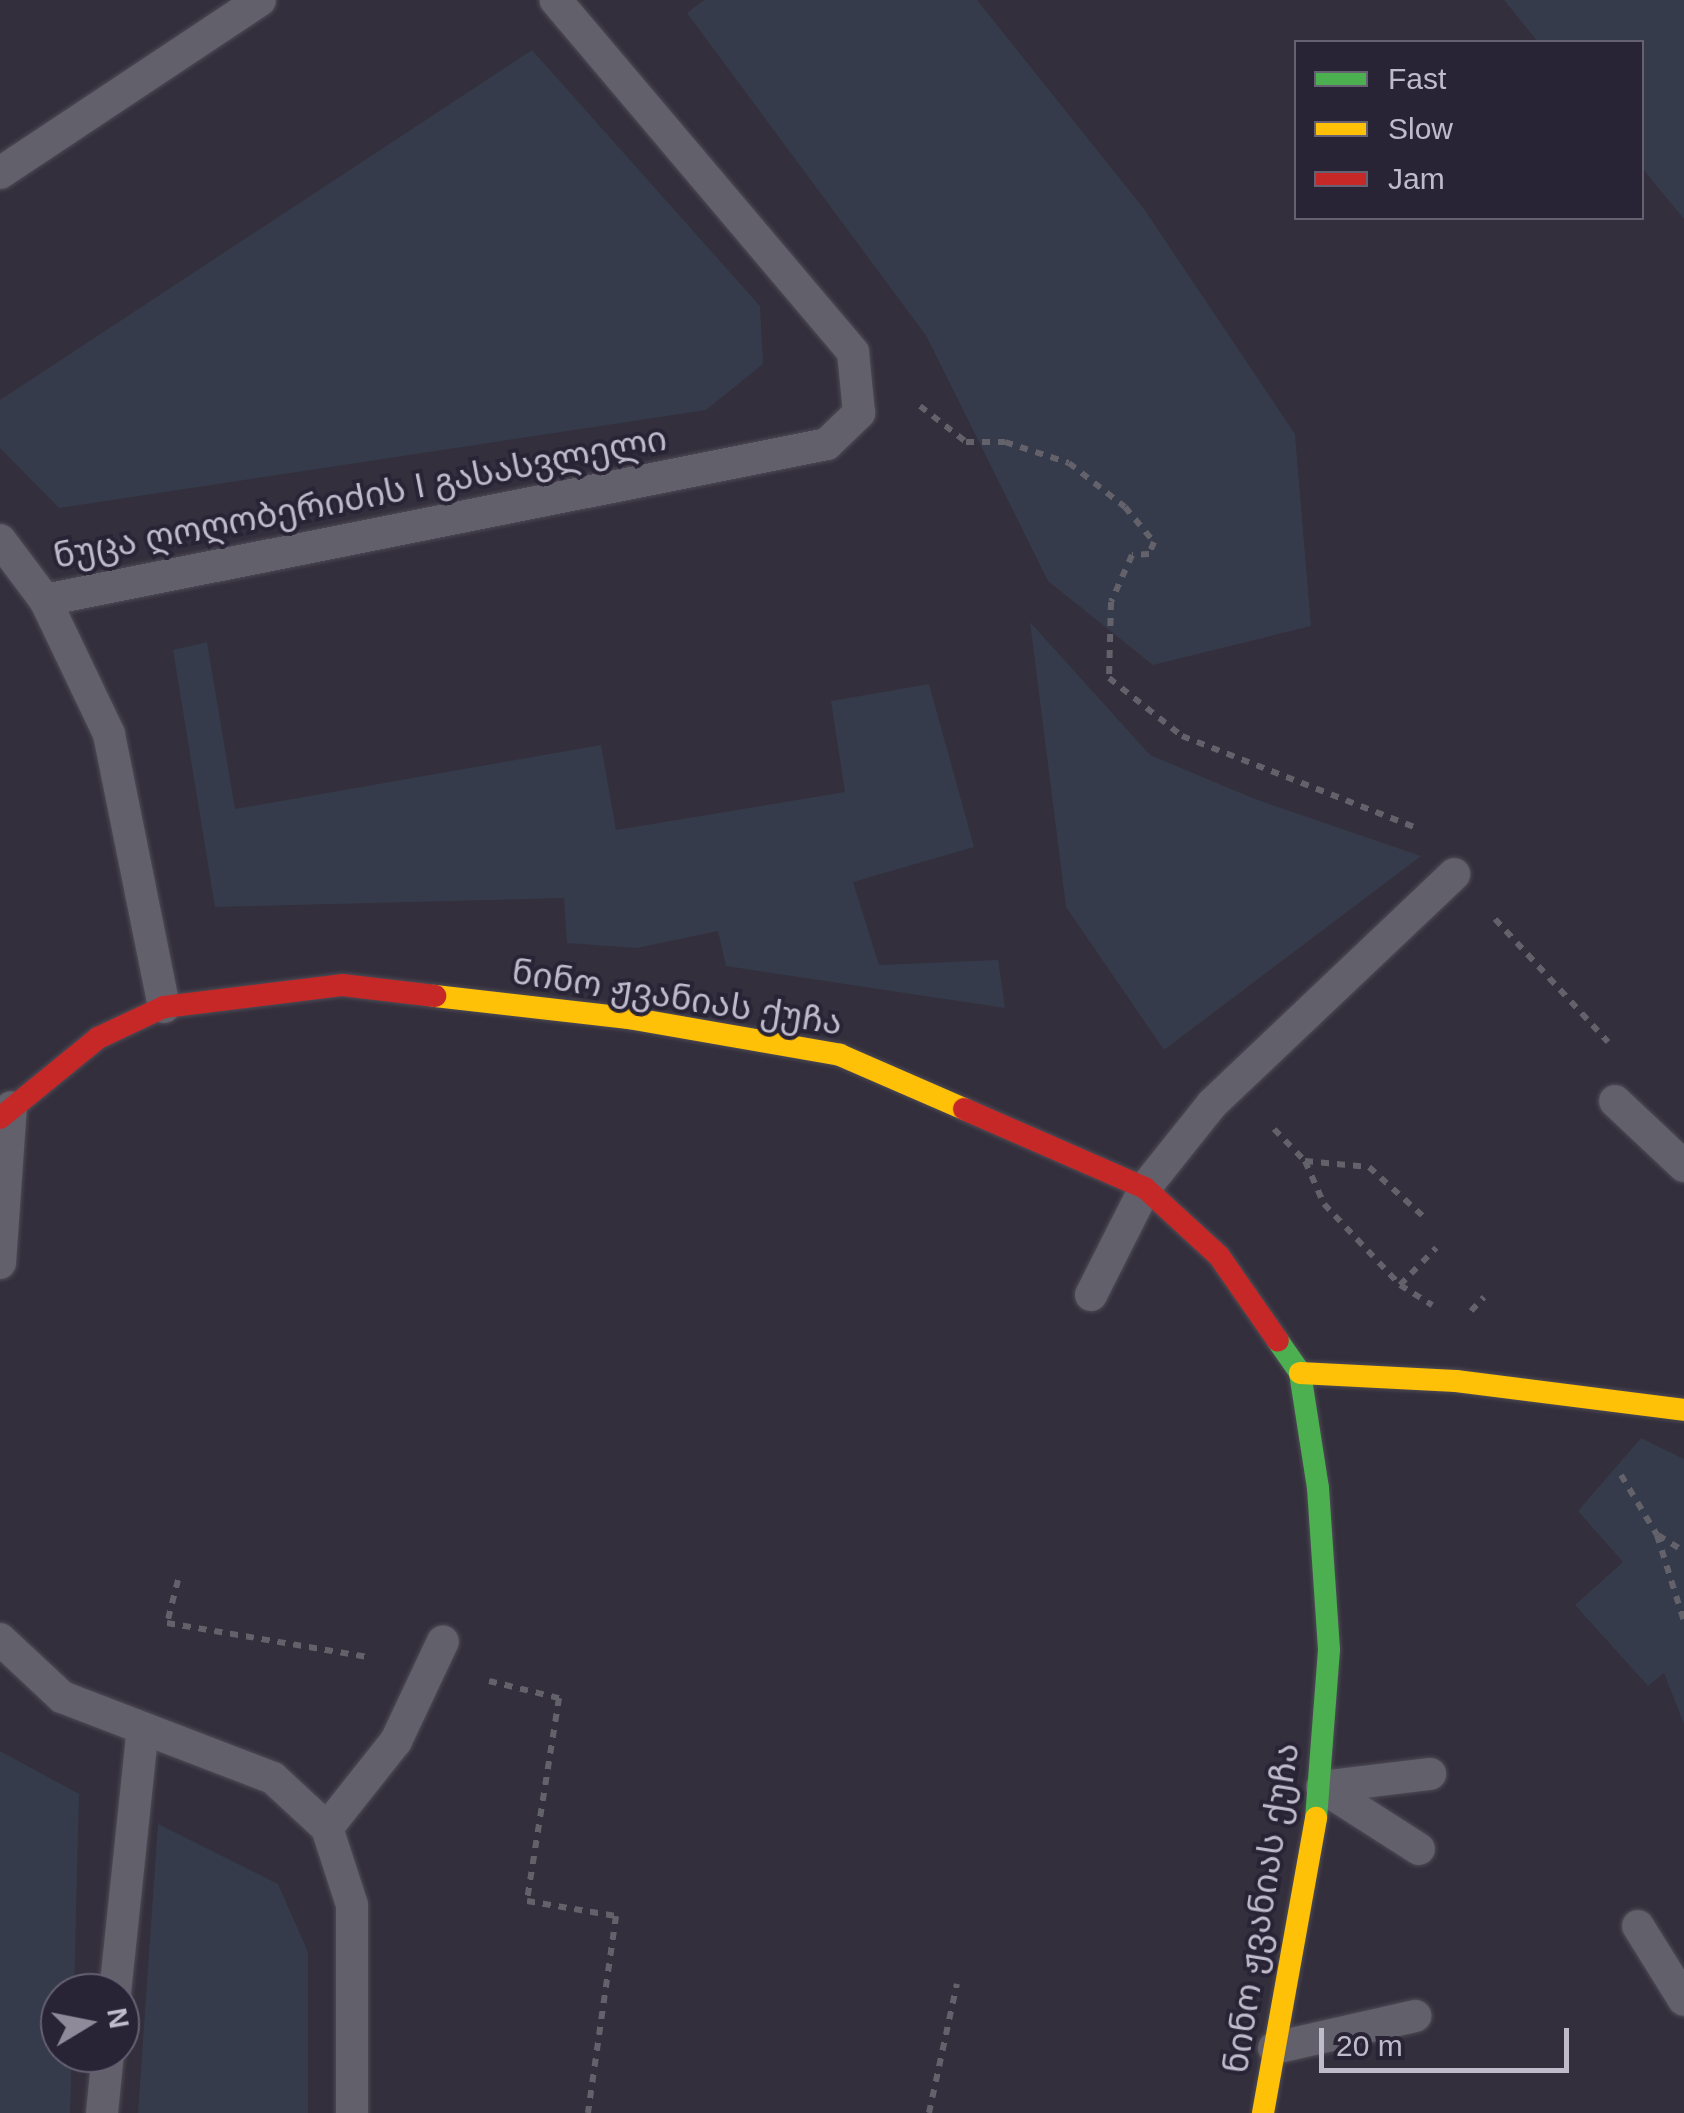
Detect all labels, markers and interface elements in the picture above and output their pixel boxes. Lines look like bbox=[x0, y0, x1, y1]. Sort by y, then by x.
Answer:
legend bbox=[1294, 40, 1644, 220]
text: Fast bbox=[1388, 62, 1446, 95]
text: Slow bbox=[1388, 112, 1453, 145]
text: Jam bbox=[1388, 162, 1445, 195]
street label: ნუცა ღოღობერიძის I გასასვლელი bbox=[50, 417, 670, 577]
street label: ნინო ჟვანიას ქუჩა bbox=[509, 950, 845, 1044]
street label: ნინო ჟვანიას ქუჩა bbox=[1214, 1740, 1308, 2076]
north arrow bbox=[40, 1973, 140, 2073]
text: N bbox=[101, 2005, 135, 2031]
scale bar bbox=[1324, 2008, 1574, 2070]
text: 20 m bbox=[1336, 2029, 1403, 2062]

